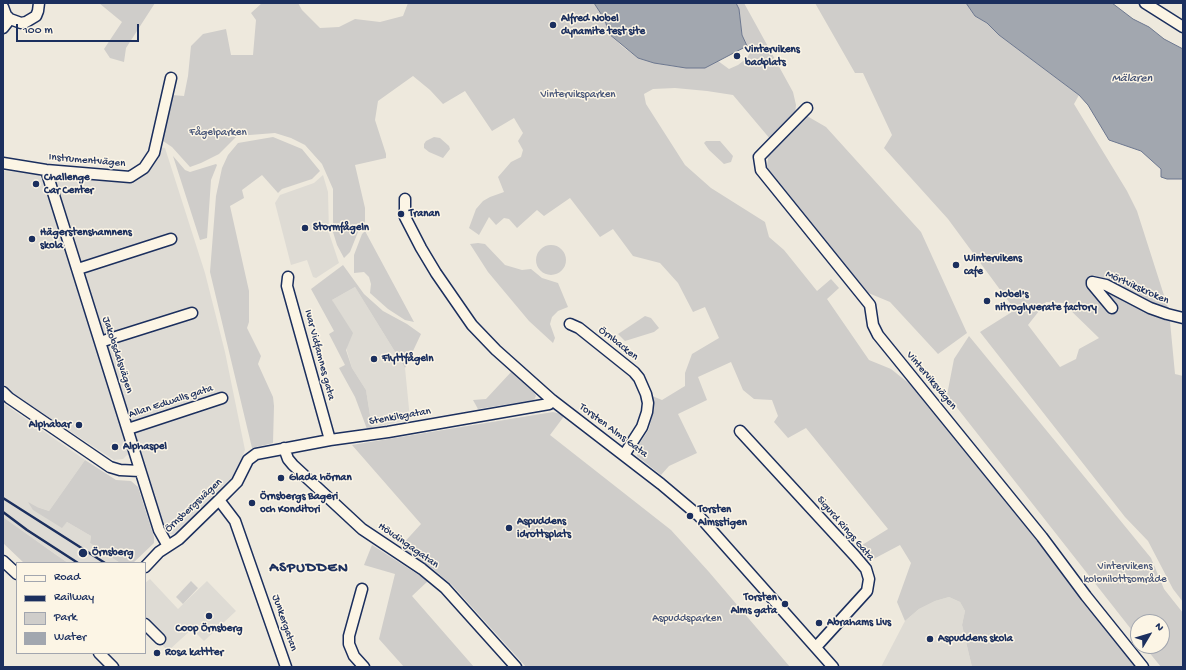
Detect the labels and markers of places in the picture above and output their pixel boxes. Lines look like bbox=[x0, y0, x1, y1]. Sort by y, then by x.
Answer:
place label: Alfred Nobel dynamite test site bbox=[561, 12, 645, 38]
marker: Alfred Nobel dynamite test site bbox=[548, 20, 558, 30]
place label: Vintervikens badplats bbox=[745, 43, 800, 69]
marker: Vintervikens badplats bbox=[732, 51, 742, 61]
place label: Challenge Car Center bbox=[44, 171, 93, 197]
marker: Challenge Car Center bbox=[31, 179, 41, 189]
place label: Tranan bbox=[409, 207, 440, 221]
marker: Tranan bbox=[396, 209, 406, 219]
place label: Stormfågeln bbox=[313, 221, 369, 235]
marker: Stormfågeln bbox=[300, 223, 310, 233]
place label: Hägerstenshamnens skola bbox=[40, 226, 132, 252]
marker: Hägerstenshamnens skola bbox=[27, 234, 37, 244]
place label: Wintervikens cafe bbox=[964, 252, 1022, 278]
marker: Wintervikens cafe bbox=[951, 260, 961, 270]
place label: Nobel's nitroglyverate factory bbox=[995, 288, 1097, 314]
marker: Nobel's nitroglyverate factory bbox=[982, 296, 992, 306]
place label: Flyttfågeln bbox=[382, 352, 434, 366]
marker: Flyttfågeln bbox=[369, 354, 379, 364]
place label: Alphabar bbox=[29, 418, 71, 432]
marker: Alphabar bbox=[74, 420, 84, 430]
place label: Alphaspel bbox=[123, 440, 167, 454]
marker: Alphaspel bbox=[110, 442, 120, 452]
place label: Glada hörnan bbox=[289, 471, 352, 485]
marker: Glada hörnan bbox=[276, 473, 286, 483]
place label: Örnsbergs Bageri och Konditori bbox=[260, 490, 338, 516]
marker: Örnsbergs Bageri och Konditori bbox=[247, 498, 257, 508]
place label: Torsten Almsstigen bbox=[698, 503, 747, 529]
marker: Torsten Almsstigen bbox=[685, 511, 695, 521]
place label: Aspuddens idrottsplats bbox=[517, 515, 571, 541]
marker: Aspuddens idrottsplats bbox=[504, 523, 514, 533]
place label: Örnsberg bbox=[92, 546, 133, 560]
marker: Örnsberg bbox=[77, 547, 89, 559]
place label: Torsten Alms gata bbox=[731, 591, 777, 617]
marker: Torsten Alms gata bbox=[780, 599, 790, 609]
marker: Coop Örnsberg bbox=[204, 611, 214, 621]
place label: Abrahams Livs bbox=[827, 616, 891, 630]
marker: Abrahams Livs bbox=[814, 618, 824, 628]
place label: Coop Örnsberg bbox=[176, 622, 242, 636]
place label: Aspuddens skola bbox=[938, 632, 1013, 646]
marker: Aspuddens skola bbox=[925, 634, 935, 644]
place label: Rosa kattter bbox=[165, 646, 223, 660]
marker: Rosa kattter bbox=[152, 648, 162, 658]

